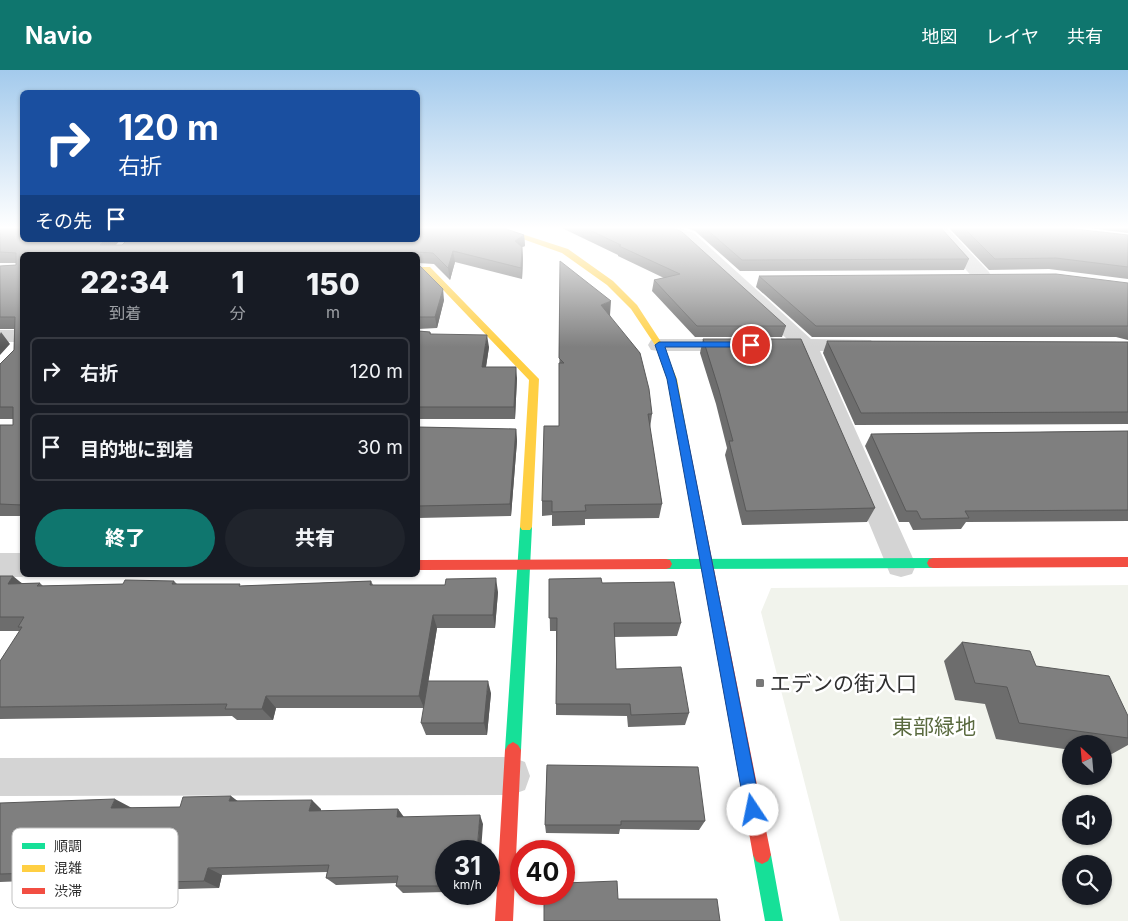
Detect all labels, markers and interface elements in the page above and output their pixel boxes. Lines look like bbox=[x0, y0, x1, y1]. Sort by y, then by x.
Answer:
text: Navio bbox=[25, 21, 92, 50]
text: 地図 bbox=[922, 26, 958, 47]
text: レイヤ bbox=[986, 26, 1039, 47]
text: 共有 bbox=[1067, 26, 1103, 47]
text: 120 m bbox=[118, 106, 219, 148]
icon: right bbox=[35, 110, 100, 175]
text: 右折 bbox=[118, 153, 162, 179]
icon: arrive bbox=[102, 205, 130, 233]
text: その先 bbox=[35, 210, 92, 233]
text: 22:34 bbox=[80, 264, 170, 300]
text: 1 bbox=[231, 264, 244, 300]
text: 150 bbox=[306, 266, 360, 302]
text: m bbox=[326, 302, 340, 322]
text: 到着 bbox=[109, 303, 141, 323]
text: 分 bbox=[230, 303, 246, 323]
pin bbox=[730, 324, 772, 366]
icon: arrive bbox=[737, 331, 765, 359]
icon: right bbox=[37, 357, 65, 385]
text: 120 m bbox=[350, 360, 403, 383]
text: 右折 bbox=[80, 362, 118, 385]
icon: arrive bbox=[37, 433, 65, 461]
text: 30 m bbox=[357, 436, 403, 459]
text: 目的地に到着 bbox=[80, 438, 194, 461]
button: 終了 bbox=[35, 509, 215, 567]
button: 共有 bbox=[225, 509, 405, 567]
place label: エデンの街入口 bbox=[770, 671, 917, 696]
marker: エデンの街入口 bbox=[754, 677, 766, 689]
park label: 東部緑地 bbox=[892, 714, 976, 739]
north arrow bbox=[1062, 735, 1112, 785]
map controls bbox=[1062, 735, 1112, 905]
position arrow bbox=[726, 783, 778, 835]
button: sound bbox=[1062, 795, 1112, 845]
legend bbox=[12, 828, 178, 908]
text: 順調 bbox=[54, 837, 82, 854]
speed limit sign: 40 bbox=[510, 840, 575, 905]
text: 31 bbox=[454, 851, 481, 881]
button: search bbox=[1062, 855, 1112, 905]
text: 混雑 bbox=[54, 859, 82, 876]
text: km/h bbox=[453, 877, 482, 892]
text: 渋滞 bbox=[54, 882, 82, 899]

